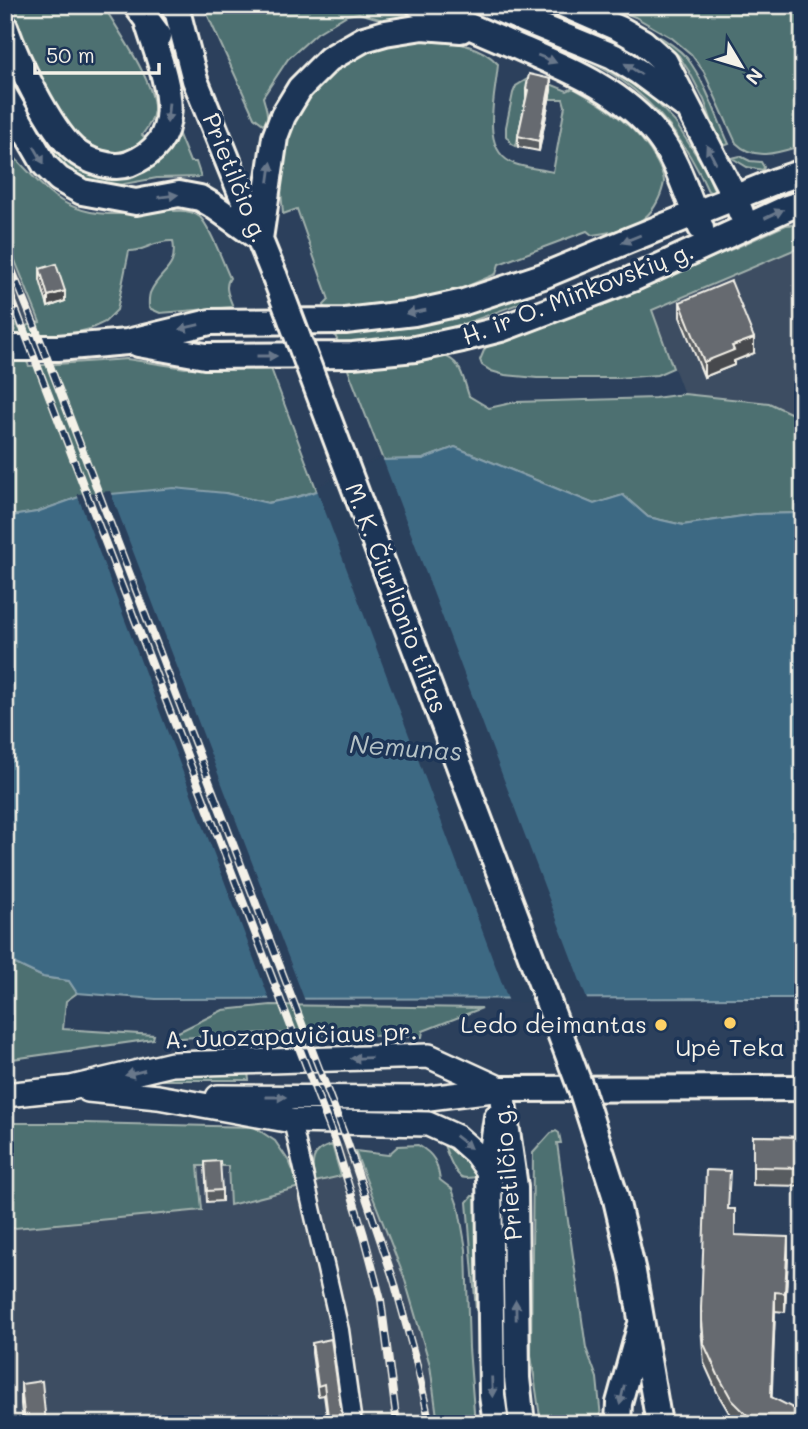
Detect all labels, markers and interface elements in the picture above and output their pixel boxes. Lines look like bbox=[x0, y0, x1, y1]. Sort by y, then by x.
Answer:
scale bar bbox=[35, 32, 159, 76]
north arrow bbox=[706, 32, 776, 102]
text: 50 m bbox=[46, 41, 95, 68]
one-way arrow bbox=[536, 54, 557, 65]
one-way arrow bbox=[623, 62, 643, 75]
text: N bbox=[741, 63, 769, 90]
one-way arrow bbox=[162, 103, 173, 125]
street label: Prietilčio g. bbox=[196, 108, 276, 247]
one-way arrow bbox=[705, 144, 716, 164]
one-way arrow bbox=[33, 145, 46, 164]
one-way arrow bbox=[264, 161, 275, 183]
one-way arrow bbox=[157, 191, 179, 202]
one-way arrow bbox=[764, 208, 784, 220]
street label: H. ir O. Minkovskių g. bbox=[457, 234, 698, 351]
one-way arrow bbox=[620, 234, 641, 245]
one-way arrow bbox=[405, 307, 427, 318]
one-way arrow bbox=[178, 322, 200, 333]
one-way arrow bbox=[257, 350, 279, 362]
street label: M. K. Čiurlionio tiltas bbox=[339, 478, 456, 717]
water label: Nemunas bbox=[348, 726, 464, 768]
place label: Ledo deimantas bbox=[460, 1008, 647, 1039]
street label: A. Juozapavičiaus pr. bbox=[164, 1015, 418, 1054]
marker: Upė Teka bbox=[722, 1015, 738, 1031]
marker: Ledo deimantas bbox=[653, 1017, 669, 1033]
place label: Upė Teka bbox=[675, 1031, 785, 1062]
one-way arrow bbox=[350, 1052, 372, 1064]
one-way arrow bbox=[124, 1068, 146, 1079]
one-way arrow bbox=[265, 1091, 287, 1103]
street label: Prietilčio g. bbox=[485, 1102, 528, 1242]
one-way arrow bbox=[453, 1135, 471, 1150]
one-way arrow bbox=[510, 1299, 522, 1321]
one-way arrow bbox=[487, 1376, 498, 1398]
one-way arrow bbox=[616, 1384, 627, 1406]

